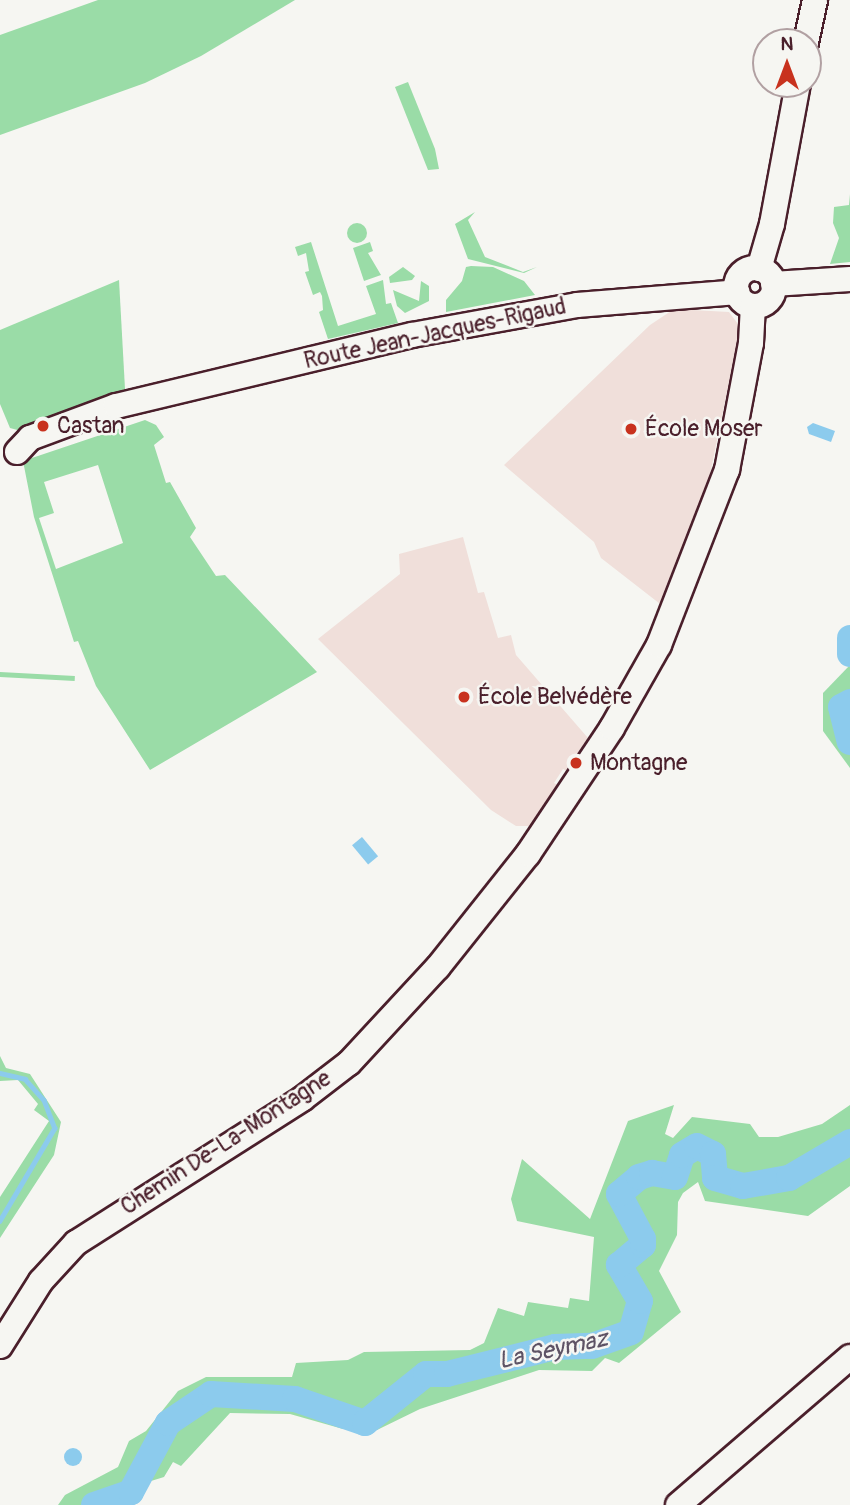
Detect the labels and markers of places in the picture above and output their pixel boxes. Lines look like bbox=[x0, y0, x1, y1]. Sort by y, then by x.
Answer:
place label: Castan bbox=[57, 412, 124, 440]
place label: École Moser bbox=[645, 415, 762, 443]
marker: Castan bbox=[35, 418, 51, 434]
marker: École Moser bbox=[623, 421, 639, 437]
place label: École Belvédère bbox=[478, 683, 632, 711]
marker: École Belvédère bbox=[456, 689, 472, 705]
place label: Montagne bbox=[590, 749, 687, 777]
marker: Montagne bbox=[568, 755, 584, 771]

